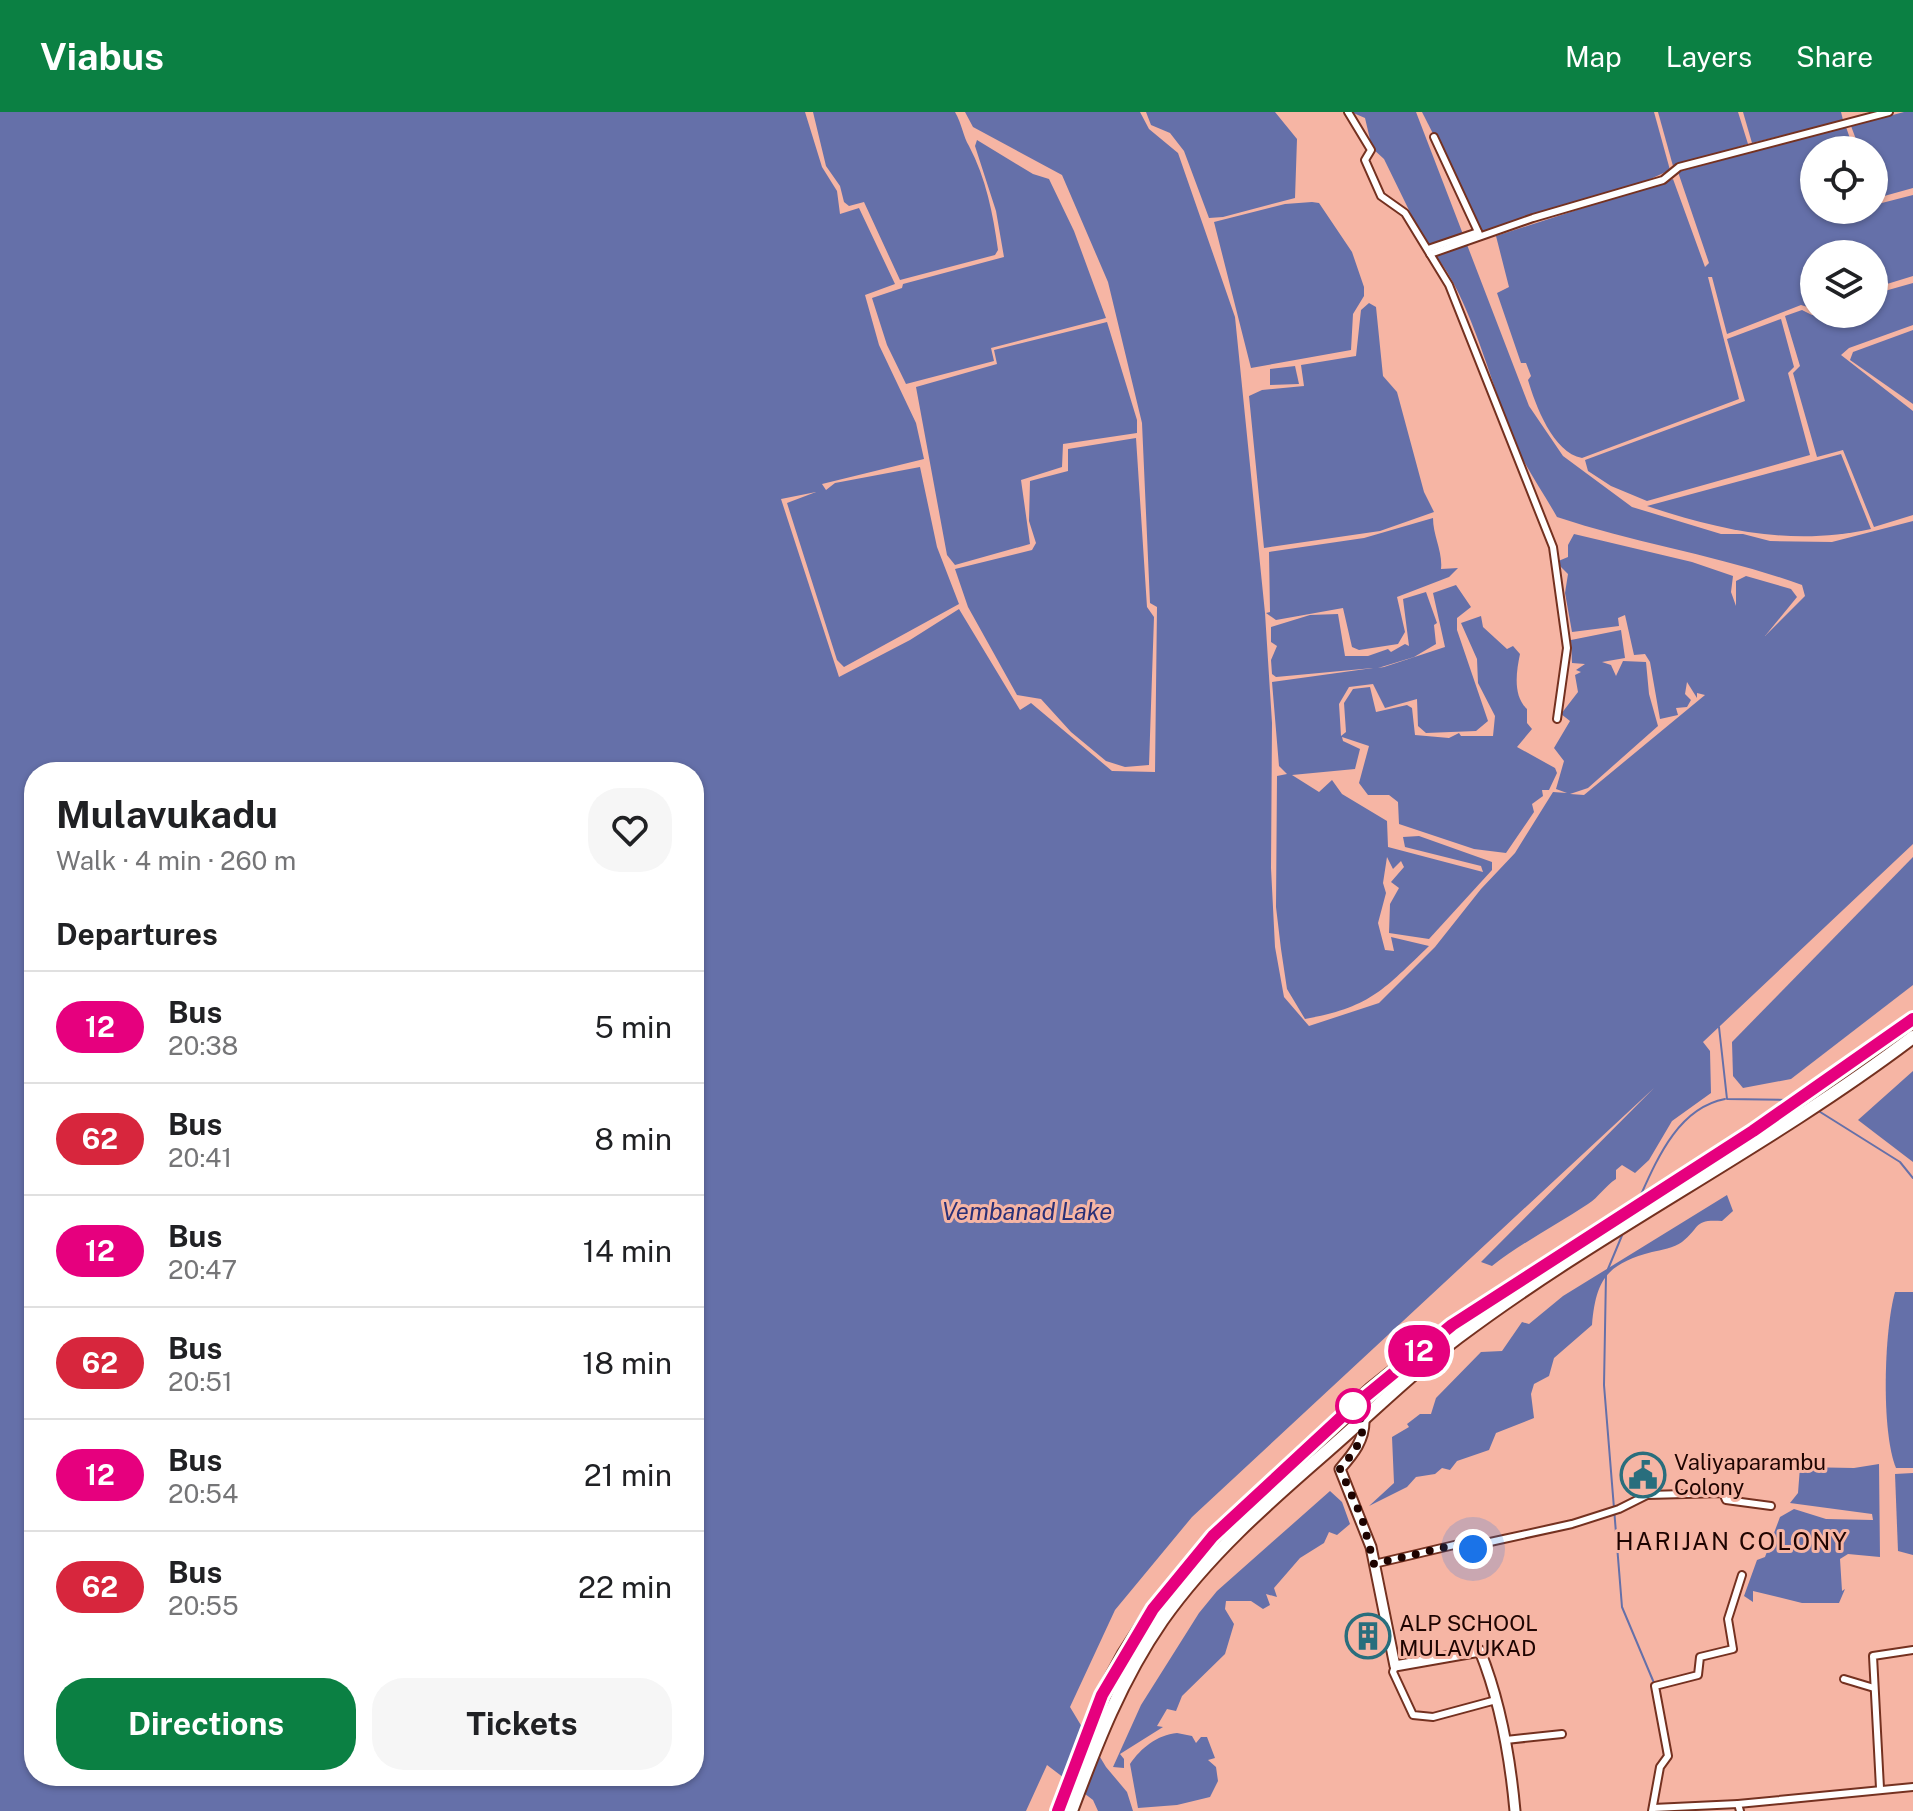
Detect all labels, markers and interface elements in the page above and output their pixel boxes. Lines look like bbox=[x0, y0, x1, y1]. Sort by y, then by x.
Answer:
text: Viabus bbox=[40, 34, 164, 79]
text: Map bbox=[1565, 40, 1622, 73]
text: Layers bbox=[1666, 40, 1752, 73]
text: Share bbox=[1796, 40, 1873, 73]
map controls bbox=[1800, 136, 1888, 328]
button: locate bbox=[1800, 136, 1888, 224]
button: layers bbox=[1800, 240, 1888, 328]
button: heart bbox=[588, 788, 672, 872]
text: Mulavukadu bbox=[56, 792, 278, 837]
text: Walk · 4 min · 260 m bbox=[56, 845, 296, 876]
text: Departures bbox=[56, 916, 218, 952]
text: Bus bbox=[168, 994, 222, 1030]
text: 5 min bbox=[595, 1009, 672, 1045]
text: 12 bbox=[85, 1010, 115, 1043]
text: 20:38 bbox=[168, 1030, 238, 1061]
text: Bus bbox=[168, 1106, 222, 1142]
text: 8 min bbox=[594, 1121, 672, 1157]
text: 62 bbox=[82, 1122, 118, 1155]
text: 20:41 bbox=[168, 1142, 232, 1173]
water label: Vembanad Lake bbox=[942, 1197, 1112, 1225]
text: Bus bbox=[168, 1218, 222, 1254]
text: 14 min bbox=[583, 1233, 672, 1269]
text: 12 bbox=[85, 1234, 115, 1267]
text: 20:47 bbox=[168, 1254, 237, 1285]
line badge: 12 bbox=[1383, 1325, 1455, 1377]
text: Bus bbox=[168, 1330, 222, 1366]
text: 12 bbox=[1404, 1334, 1434, 1367]
text: 18 min bbox=[582, 1345, 672, 1381]
text: 62 bbox=[82, 1346, 118, 1379]
text: 20:51 bbox=[168, 1366, 233, 1397]
unlabelled marker bbox=[1336, 1389, 1370, 1423]
text: Bus bbox=[168, 1442, 222, 1478]
place label: Valiyaparambu Colony bbox=[1674, 1449, 1826, 1500]
public building icon: Valiyaparambu Colony bbox=[1619, 1451, 1667, 1499]
text: 21 min bbox=[584, 1457, 672, 1493]
text: 12 bbox=[85, 1458, 115, 1491]
text: 20:54 bbox=[168, 1478, 238, 1509]
district label: HARIJAN COLONY bbox=[1615, 1527, 1849, 1555]
your location bbox=[1453, 1529, 1493, 1569]
text: Bus bbox=[168, 1554, 222, 1590]
text: 22 min bbox=[578, 1569, 672, 1605]
text: 62 bbox=[82, 1570, 118, 1603]
text: 20:55 bbox=[168, 1590, 239, 1621]
place label: ALP SCHOOL MULAVUKAD bbox=[1399, 1610, 1538, 1661]
building icon: ALP SCHOOL MULAVUKAD bbox=[1344, 1612, 1392, 1660]
button: Directions bbox=[56, 1678, 356, 1770]
button: Tickets bbox=[372, 1678, 672, 1770]

